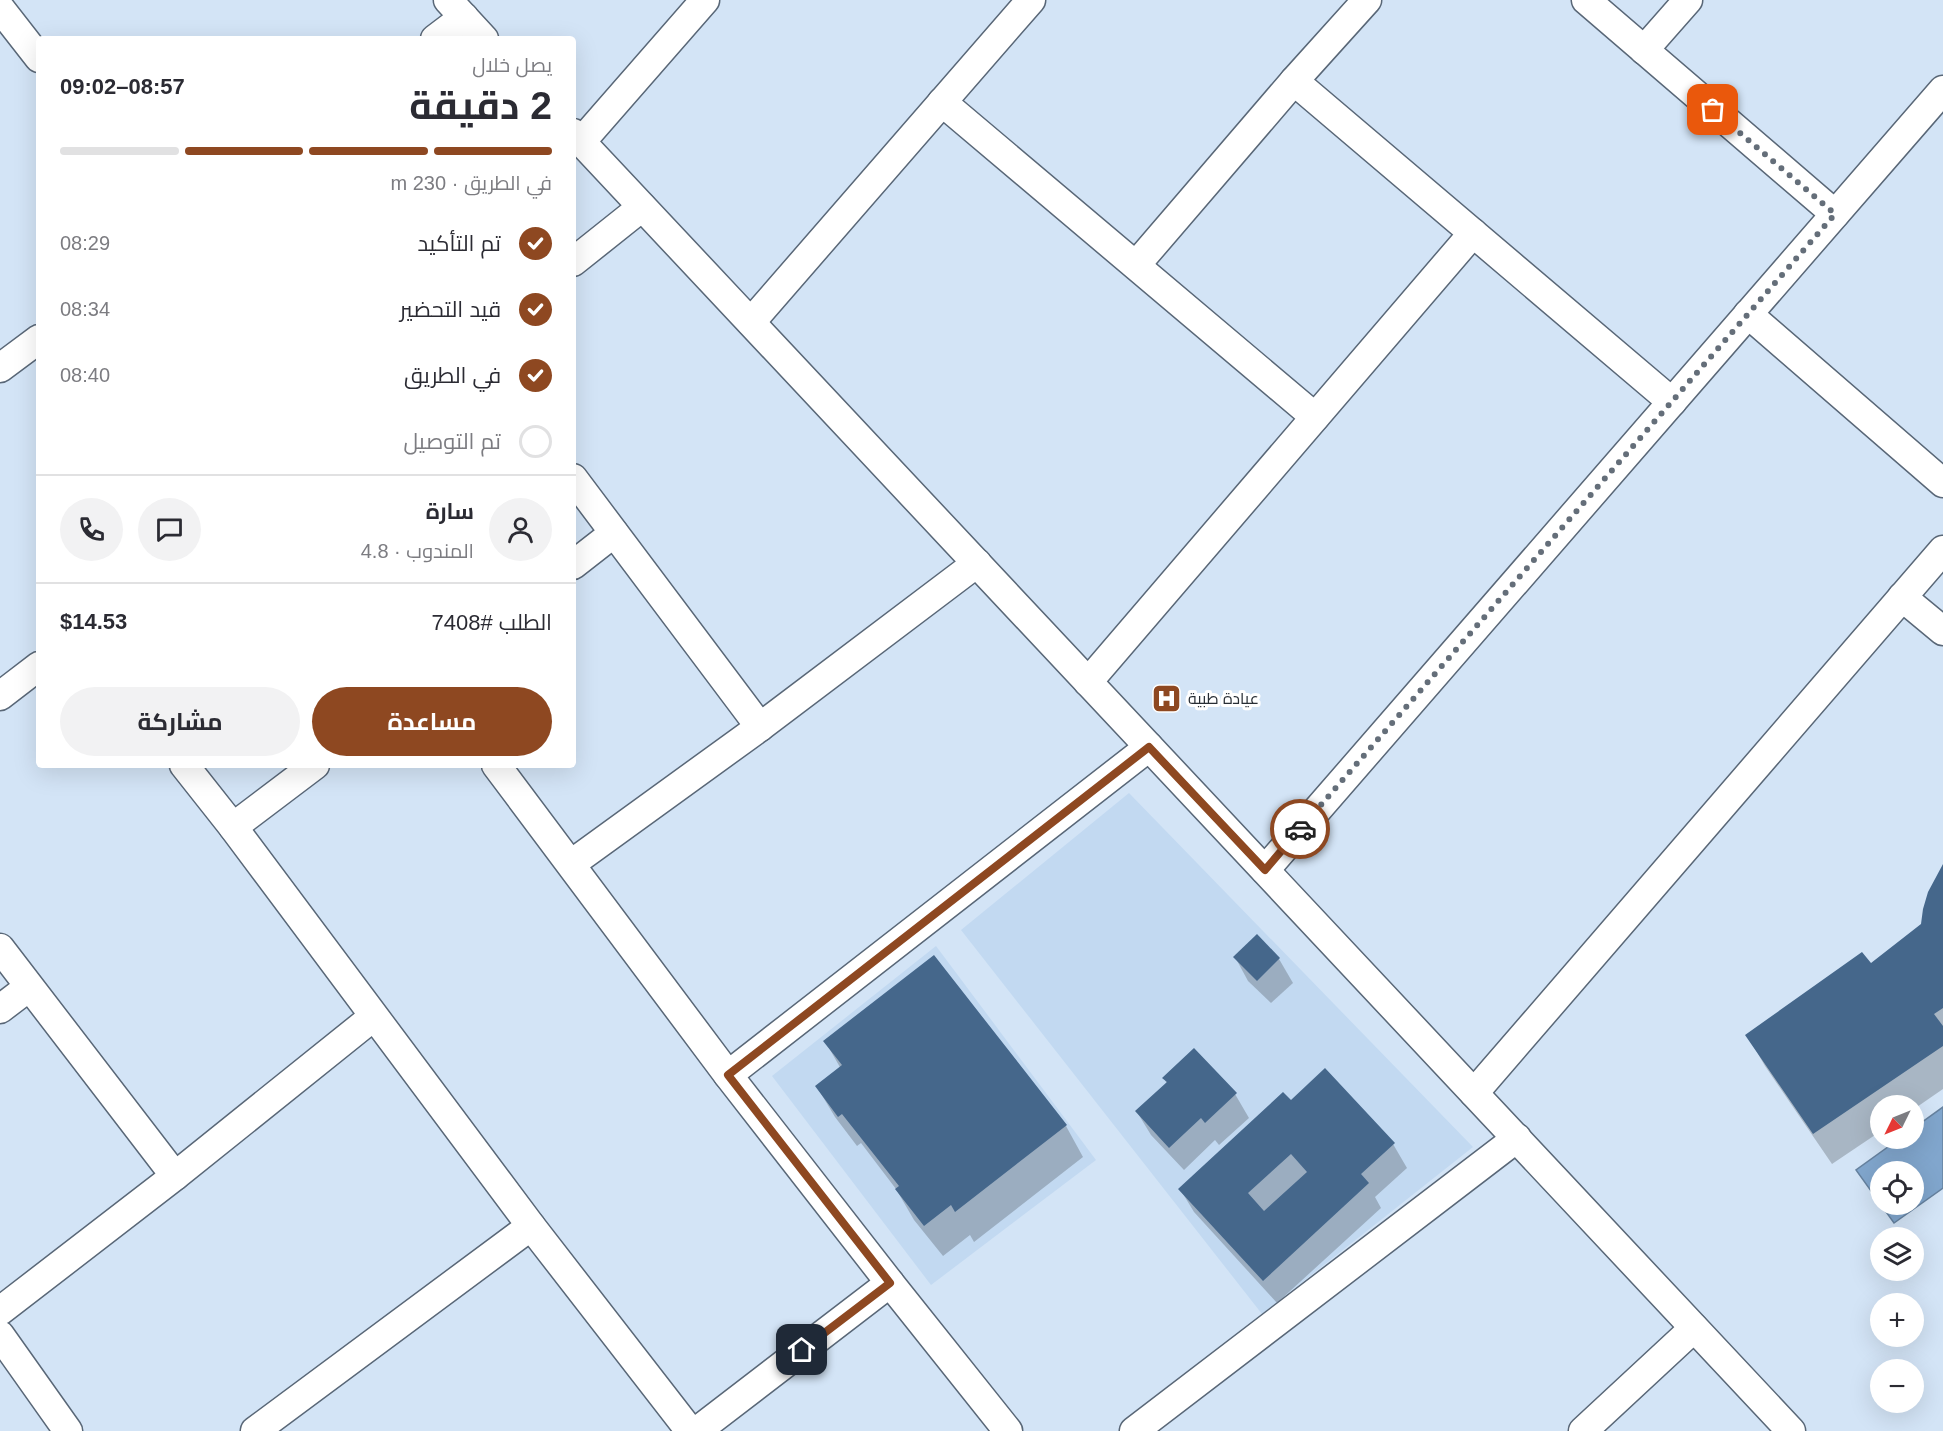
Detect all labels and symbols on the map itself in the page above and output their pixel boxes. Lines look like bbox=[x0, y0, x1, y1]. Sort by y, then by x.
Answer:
pin bbox=[1687, 84, 1738, 135]
hospital icon: عيادة طبية bbox=[1151, 682, 1183, 714]
place label: عيادة طبية bbox=[1188, 690, 1259, 708]
courier bbox=[1270, 799, 1330, 859]
north arrow bbox=[1870, 1095, 1924, 1149]
pin bbox=[776, 1324, 827, 1375]

